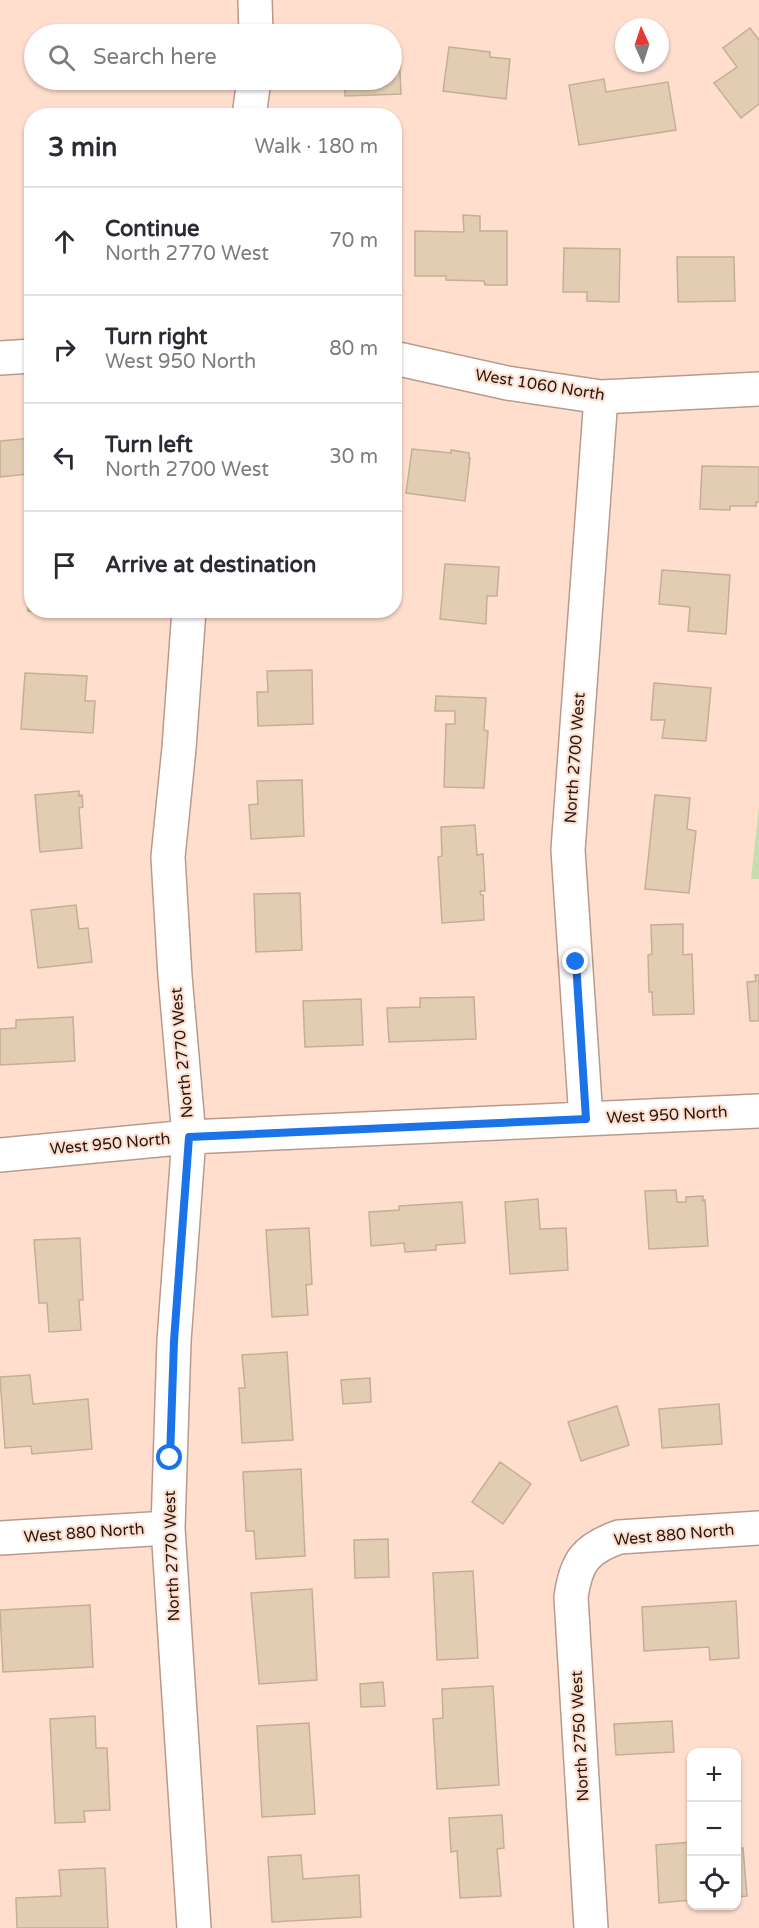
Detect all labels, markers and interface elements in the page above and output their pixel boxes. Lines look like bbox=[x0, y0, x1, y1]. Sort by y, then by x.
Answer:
north arrow bbox=[615, 18, 669, 72]
search box bbox=[24, 24, 402, 90]
icon: search bbox=[45, 41, 78, 74]
text: Search here bbox=[93, 44, 217, 70]
text: 3 min bbox=[48, 132, 117, 163]
text: Walk · 180 m bbox=[255, 135, 378, 159]
text: Continue bbox=[105, 216, 200, 242]
icon: ahead bbox=[48, 225, 81, 258]
text: 70 m bbox=[329, 229, 378, 253]
text: North 2770 West bbox=[105, 242, 269, 266]
text: Turn right bbox=[105, 324, 207, 350]
icon: right bbox=[48, 333, 81, 366]
text: 80 m bbox=[329, 337, 378, 361]
text: West 950 North bbox=[105, 350, 256, 374]
street label: West 1060 North bbox=[474, 365, 606, 405]
text: Turn left bbox=[105, 432, 193, 458]
icon: left bbox=[48, 441, 81, 474]
text: 30 m bbox=[329, 445, 378, 469]
text: North 2700 West bbox=[105, 458, 269, 482]
icon: arrive bbox=[48, 549, 81, 582]
text: Arrive at destination bbox=[105, 552, 316, 578]
street label: North 2700 West bbox=[560, 692, 590, 824]
route end bbox=[562, 948, 588, 974]
street label: North 2770 West bbox=[166, 987, 198, 1119]
street label: West 950 North bbox=[606, 1102, 728, 1128]
street label: West 950 North bbox=[49, 1129, 171, 1159]
route start bbox=[156, 1444, 182, 1470]
street label: North 2770 West bbox=[160, 1490, 184, 1622]
street label: West 880 North bbox=[23, 1519, 145, 1547]
street label: West 880 North bbox=[613, 1520, 735, 1550]
street label: North 2750 West bbox=[567, 1670, 593, 1802]
map controls bbox=[687, 1748, 741, 1910]
button: + bbox=[687, 1748, 741, 1802]
button: − bbox=[687, 1802, 741, 1856]
button: locate bbox=[687, 1856, 741, 1910]

